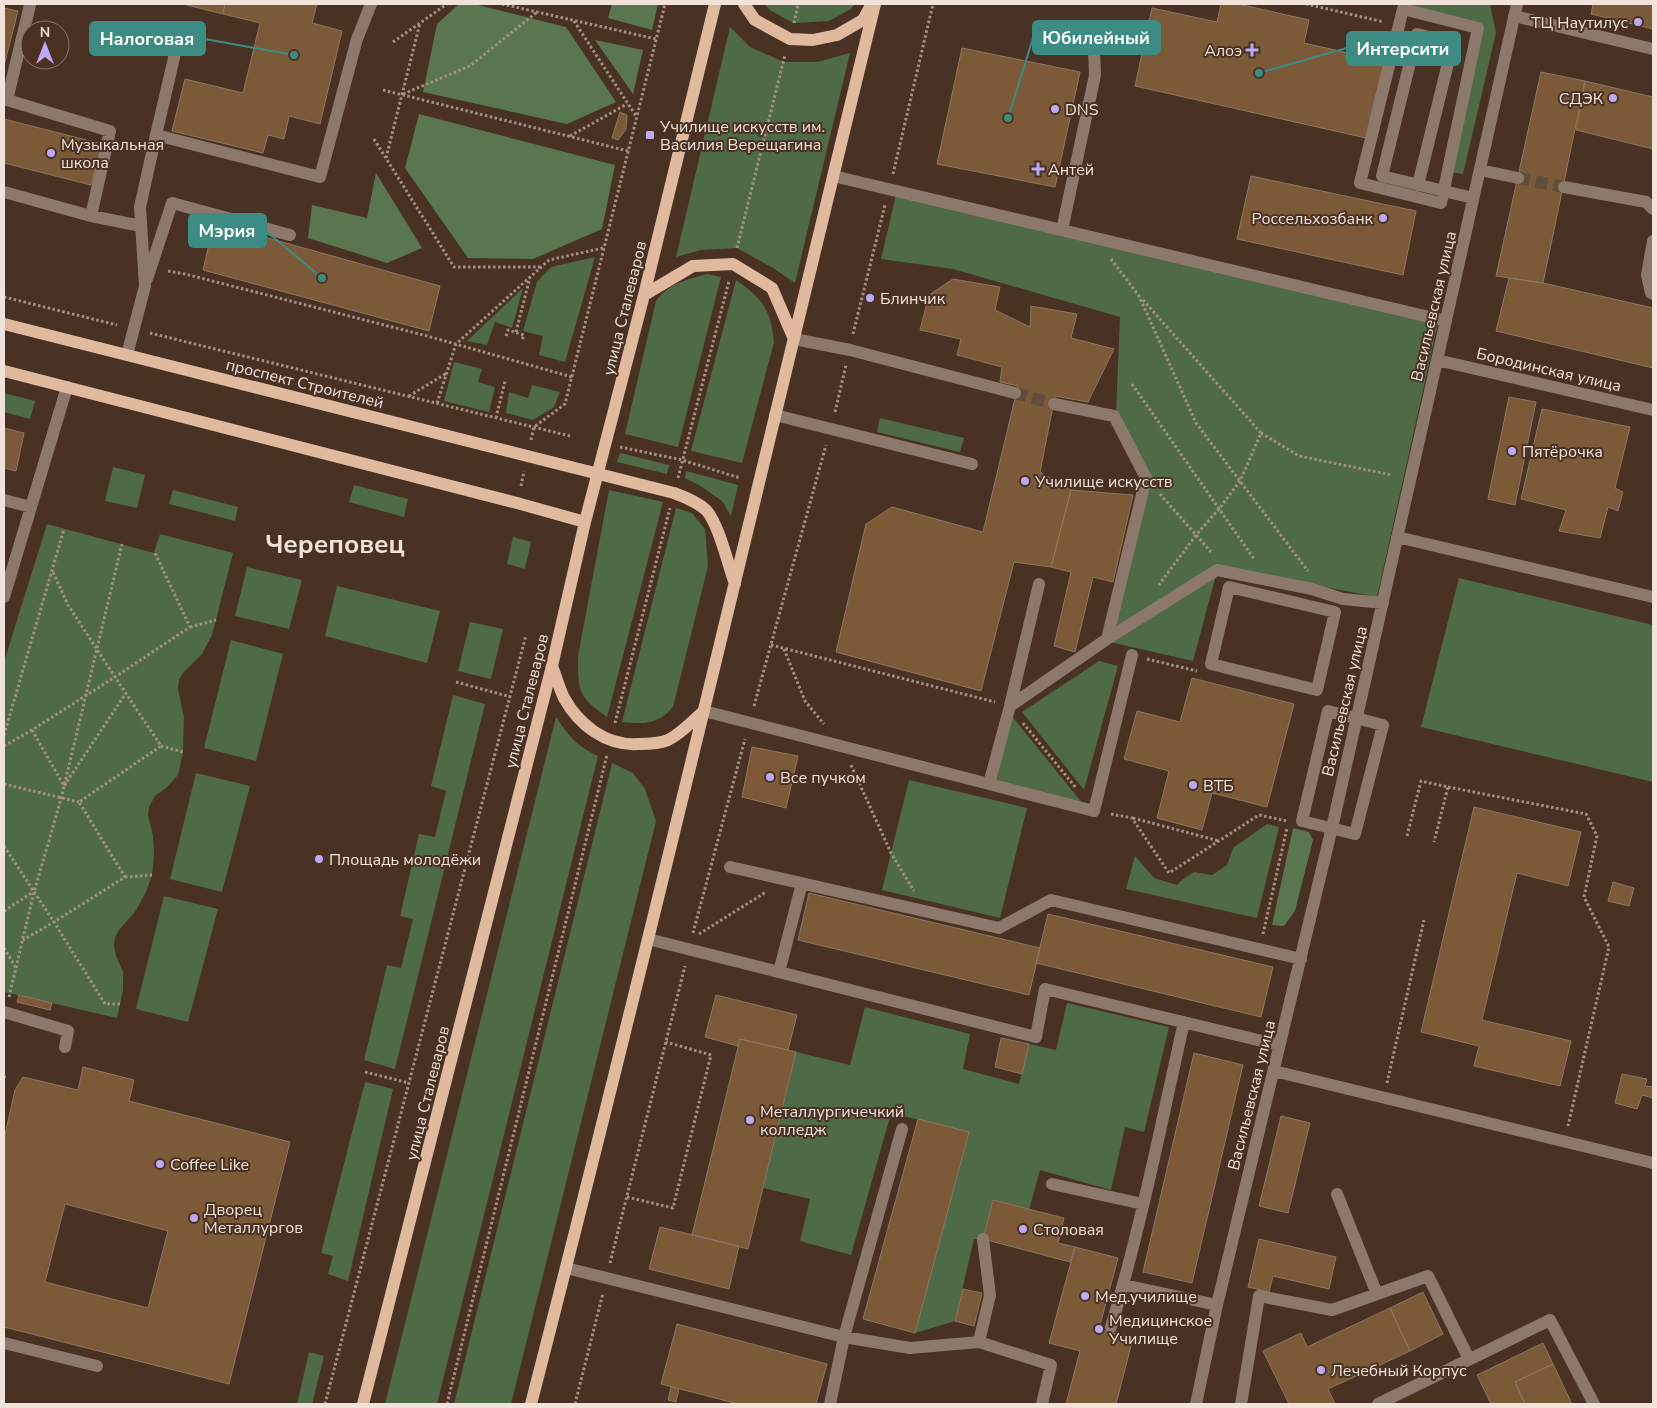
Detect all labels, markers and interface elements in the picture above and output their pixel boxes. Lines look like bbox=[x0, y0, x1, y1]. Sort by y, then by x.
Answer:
place label: ТЦ Наутилус bbox=[1531, 12, 1628, 34]
marker: ТЦ Наутилус bbox=[1632, 16, 1644, 28]
north arrow bbox=[20, 20, 70, 70]
callout: Юбилейный bbox=[1033, 21, 1160, 54]
callout: Налоговая bbox=[90, 22, 205, 55]
text: N bbox=[40, 23, 50, 42]
text: Юбилейный bbox=[1042, 26, 1150, 50]
text: Налоговая bbox=[100, 27, 194, 51]
callout: Интерсити bbox=[1347, 32, 1460, 65]
text: Интерсити bbox=[1357, 37, 1449, 61]
place label: Алоэ bbox=[1204, 40, 1242, 62]
marker: Алоэ bbox=[1246, 44, 1258, 56]
place label: СДЭК bbox=[1559, 88, 1604, 110]
marker: СДЭК bbox=[1607, 92, 1619, 104]
place label: DNS bbox=[1065, 99, 1099, 121]
marker: DNS bbox=[1049, 103, 1061, 115]
place label: Училище искусств им. Василия Верещагина bbox=[659, 116, 825, 156]
marker: Училище искусств им. Василия Верещагина bbox=[644, 129, 656, 141]
place label: Музыкальная школа bbox=[61, 134, 164, 174]
marker: Музыкальная школа bbox=[45, 147, 57, 159]
place label: Антей bbox=[1048, 159, 1094, 181]
marker: Антей bbox=[1032, 163, 1044, 175]
place label: Россельхозбанк bbox=[1252, 208, 1374, 230]
marker: Россельхозбанк bbox=[1377, 212, 1389, 224]
callout: Мэрия bbox=[189, 214, 266, 247]
text: Мэрия bbox=[199, 219, 255, 243]
street label: Васильевская улица bbox=[1406, 229, 1462, 383]
street label: улица Сталеваров bbox=[598, 239, 652, 378]
place label: Блинчик bbox=[880, 288, 946, 310]
marker: Блинчик bbox=[864, 292, 876, 304]
street label: Бородинская улица bbox=[1474, 343, 1624, 397]
street label: проспект Строителей bbox=[224, 354, 386, 414]
place label: Пятёрочка bbox=[1522, 441, 1603, 463]
marker: Пятёрочка bbox=[1506, 445, 1518, 457]
place label: Училище искусств bbox=[1034, 471, 1173, 493]
marker: Училище искусств bbox=[1019, 475, 1031, 487]
district label: Череповец bbox=[265, 527, 405, 562]
street label: Васильевская улица bbox=[1317, 624, 1373, 778]
street label: улица Сталеваров bbox=[500, 632, 554, 771]
place label: Все пучком bbox=[780, 767, 866, 789]
marker: Все пучком bbox=[764, 771, 776, 783]
place label: ВТБ bbox=[1203, 775, 1234, 797]
marker: ВТБ bbox=[1187, 779, 1199, 791]
place label: Площадь молодёжи bbox=[329, 849, 481, 871]
marker: Площадь молодёжи bbox=[313, 853, 325, 865]
street label: Васильевская улица bbox=[1223, 1018, 1281, 1172]
street label: улица Сталеваров bbox=[401, 1024, 455, 1163]
place label: Металлургичечкий колледж bbox=[760, 1101, 904, 1141]
marker: Металлургичечкий колледж bbox=[744, 1114, 756, 1126]
place label: Coffee Like bbox=[170, 1154, 249, 1176]
marker: Coffee Like bbox=[154, 1158, 166, 1170]
place label: Дворец Металлургов bbox=[204, 1199, 303, 1239]
marker: Дворец Металлургов bbox=[188, 1212, 200, 1224]
place label: Столовая bbox=[1033, 1219, 1104, 1241]
marker: Столовая bbox=[1017, 1223, 1029, 1235]
place label: Мед.училище bbox=[1095, 1286, 1197, 1308]
marker: Мед.училище bbox=[1079, 1290, 1091, 1302]
place label: Медицинское Училище bbox=[1108, 1310, 1212, 1350]
marker: Медицинское Училище bbox=[1093, 1323, 1105, 1335]
place label: Лечебный Корпус bbox=[1331, 1360, 1467, 1382]
marker: Лечебный Корпус bbox=[1315, 1364, 1327, 1376]

